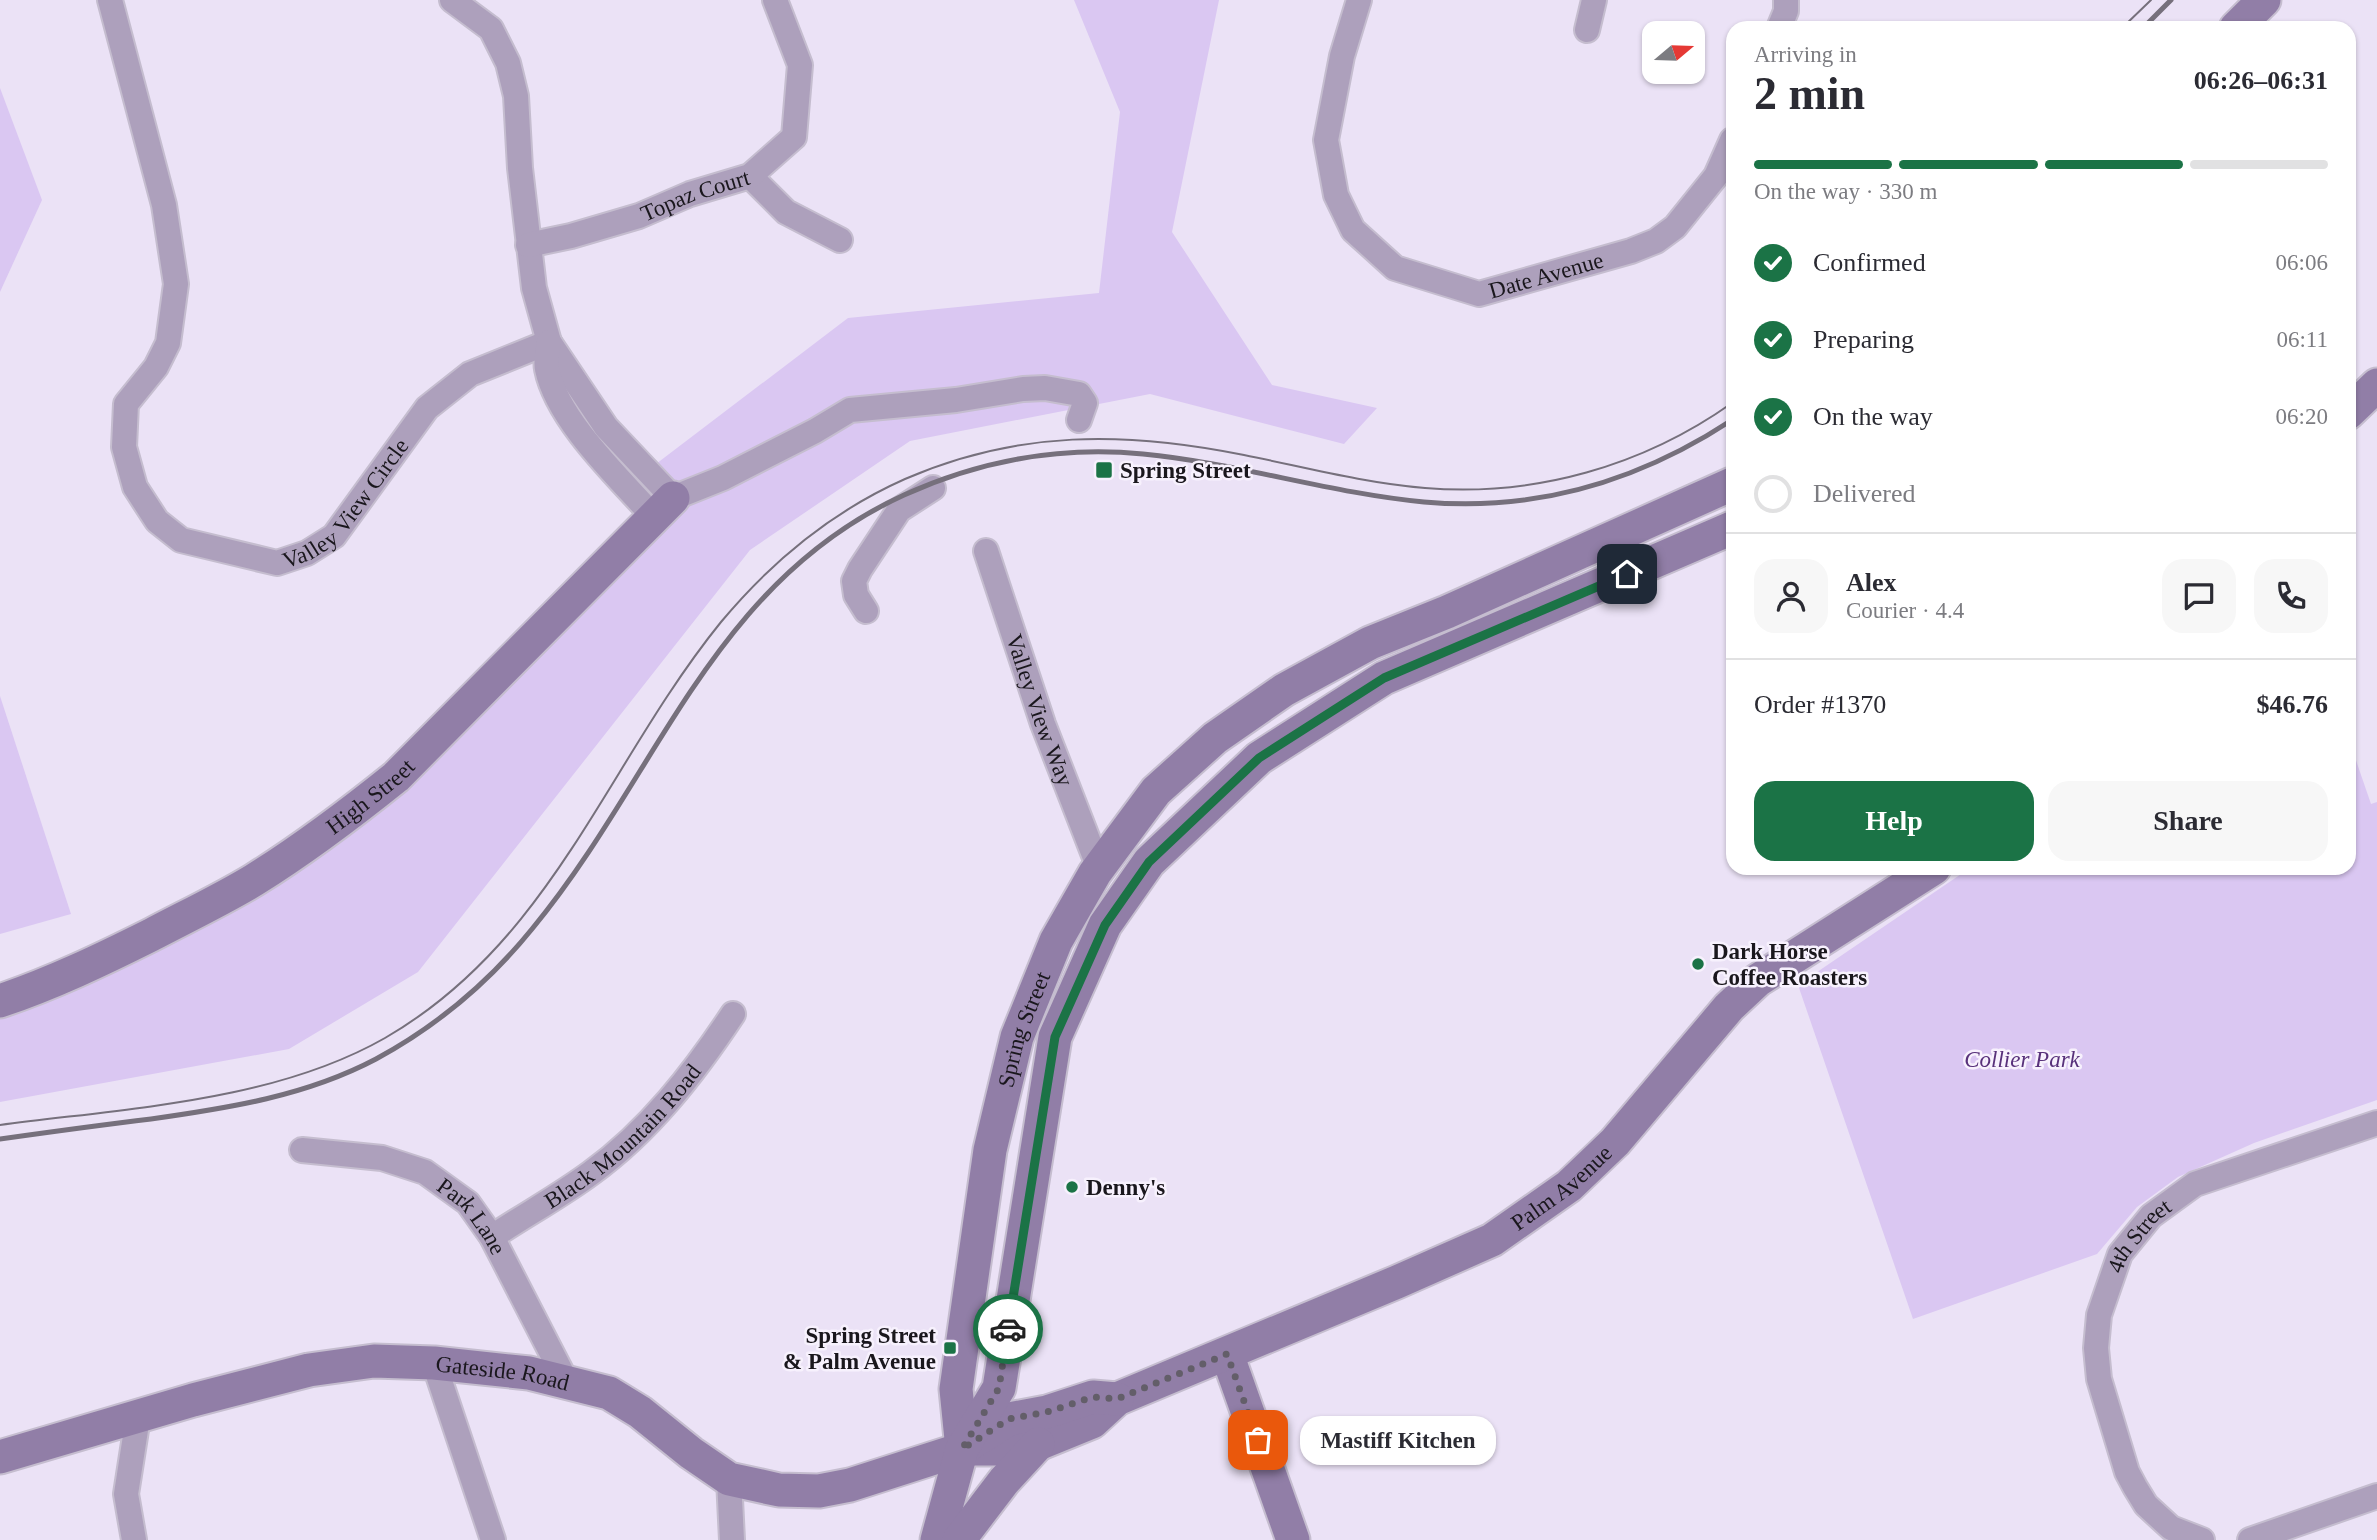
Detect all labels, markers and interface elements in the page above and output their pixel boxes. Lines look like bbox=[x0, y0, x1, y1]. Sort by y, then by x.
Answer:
north arrow bbox=[1642, 21, 1704, 84]
map controls bbox=[1642, 21, 1705, 84]
text: Arriving in bbox=[1754, 42, 1857, 67]
text: 06:26–06:31 bbox=[2194, 66, 2328, 95]
text: 2 min bbox=[1754, 68, 1865, 119]
street label: Topaz Court bbox=[637, 165, 753, 227]
text: On the way · 330 m bbox=[1754, 179, 1937, 204]
icon: check bbox=[1754, 244, 1792, 282]
street label: Date Avenue bbox=[1486, 247, 1606, 304]
text: Confirmed bbox=[1813, 248, 1926, 277]
text: 06:06 bbox=[2276, 250, 2328, 275]
icon: check bbox=[1754, 321, 1792, 359]
text: Preparing bbox=[1813, 325, 1914, 354]
text: 06:11 bbox=[2276, 327, 2328, 352]
icon: check bbox=[1754, 398, 1792, 436]
text: On the way bbox=[1813, 402, 1933, 431]
text: 06:20 bbox=[2276, 404, 2328, 429]
street label: Valley View Circle bbox=[279, 434, 414, 573]
place label: Spring Street bbox=[1120, 458, 1251, 483]
marker: Spring Street bbox=[1094, 460, 1114, 480]
text: Delivered bbox=[1813, 479, 1916, 508]
pin bbox=[1597, 544, 1657, 604]
icon: home bbox=[1608, 555, 1646, 593]
button: person bbox=[1754, 559, 1828, 633]
button: chat bbox=[2162, 559, 2236, 633]
button: phone bbox=[2254, 559, 2328, 633]
text: Alex bbox=[1846, 568, 1897, 597]
text: Courier · 4.4 bbox=[1846, 598, 1964, 623]
street label: Valley View Way bbox=[1001, 631, 1078, 790]
text: Order #1370 bbox=[1754, 690, 1886, 719]
text: $46.76 bbox=[2257, 690, 2328, 719]
street label: High Street bbox=[322, 754, 420, 839]
button: Help bbox=[1754, 781, 2034, 861]
button: Share bbox=[2048, 781, 2328, 861]
place label: Dark Horse Coffee Roasters bbox=[1712, 939, 1867, 990]
marker: Dark Horse Coffee Roasters bbox=[1690, 956, 1706, 972]
street label: Spring Street bbox=[993, 968, 1055, 1090]
park label: Collier Park bbox=[1964, 1047, 2081, 1072]
street label: Black Mountain Road bbox=[540, 1059, 706, 1214]
street label: Palm Avenue bbox=[1507, 1140, 1617, 1236]
street label: Park Lane bbox=[432, 1173, 511, 1259]
place label: Denny's bbox=[1086, 1175, 1165, 1200]
marker: Denny's bbox=[1064, 1179, 1080, 1195]
street label: 4th Street bbox=[2103, 1193, 2176, 1276]
courier bbox=[973, 1294, 1043, 1364]
icon: car bbox=[989, 1310, 1027, 1348]
place label: Spring Street & Palm Avenue bbox=[783, 1323, 936, 1374]
marker: Spring Street & Palm Avenue bbox=[942, 1340, 958, 1356]
street label: Gateside Road bbox=[435, 1351, 572, 1396]
pin bbox=[1228, 1410, 1288, 1470]
callout: Mastiff Kitchen bbox=[1300, 1416, 1496, 1464]
icon: bag bbox=[1239, 1421, 1277, 1459]
text: Mastiff Kitchen bbox=[1320, 1428, 1476, 1453]

